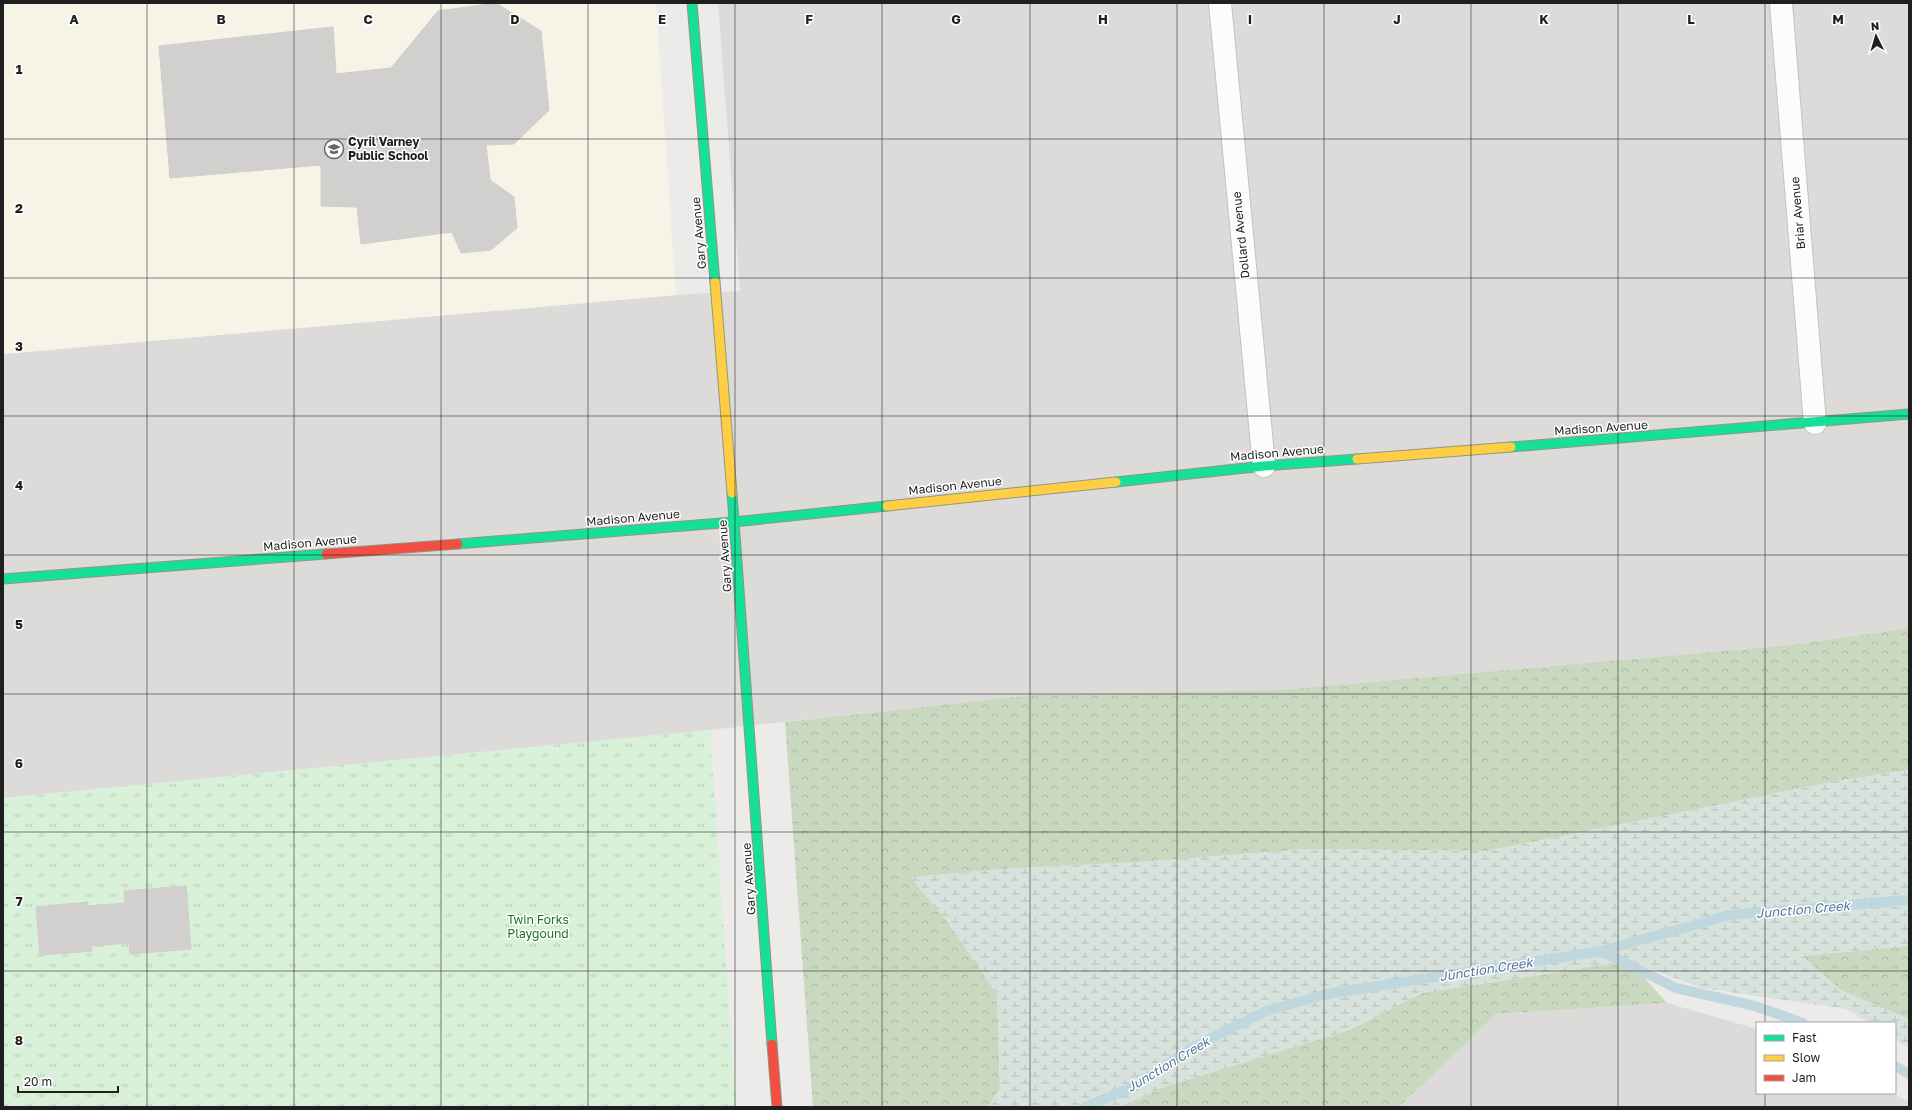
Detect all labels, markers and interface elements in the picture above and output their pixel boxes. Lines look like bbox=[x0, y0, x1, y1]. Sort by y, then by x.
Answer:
text: A bbox=[69, 11, 79, 27]
text: B bbox=[216, 11, 226, 27]
text: C bbox=[363, 11, 373, 27]
text: D bbox=[510, 11, 520, 27]
text: E bbox=[658, 11, 666, 27]
text: F bbox=[805, 11, 813, 27]
text: G bbox=[951, 11, 961, 27]
text: H bbox=[1098, 11, 1108, 27]
text: I bbox=[1248, 11, 1252, 27]
text: J bbox=[1393, 11, 1401, 27]
text: K bbox=[1539, 11, 1549, 27]
text: L bbox=[1687, 11, 1695, 27]
text: M bbox=[1832, 11, 1844, 27]
north arrow bbox=[1856, 16, 1896, 56]
text: N bbox=[1870, 19, 1880, 32]
text: 1 bbox=[16, 61, 23, 77]
place label: Cyril Varney Public School bbox=[348, 134, 428, 163]
school or university icon: Cyril Varney Public School bbox=[323, 138, 345, 160]
street label: Briar Avenue bbox=[1787, 176, 1808, 250]
street label: Dollard Avenue bbox=[1228, 191, 1253, 279]
street label: Gary Avenue bbox=[688, 196, 709, 270]
text: 2 bbox=[15, 200, 23, 216]
text: 3 bbox=[15, 338, 23, 354]
street label: Madison Avenue bbox=[1554, 417, 1648, 438]
street label: Madison Avenue bbox=[1229, 441, 1324, 464]
street label: Madison Avenue bbox=[907, 473, 1003, 498]
text: 4 bbox=[15, 477, 23, 493]
street label: Madison Avenue bbox=[585, 506, 680, 529]
street label: Gary Avenue bbox=[714, 519, 735, 593]
street label: Madison Avenue bbox=[262, 531, 357, 554]
text: 5 bbox=[15, 616, 23, 632]
text: 6 bbox=[15, 755, 23, 771]
street label: Gary Avenue bbox=[738, 842, 759, 916]
text: 7 bbox=[15, 893, 23, 909]
water label: Junction Creek bbox=[1755, 897, 1852, 921]
park label: Twin Forks Playgound bbox=[507, 912, 569, 941]
water label: Junction Creek bbox=[1438, 953, 1535, 984]
legend bbox=[1756, 1022, 1896, 1094]
text: Fast bbox=[1792, 1030, 1817, 1045]
text: 8 bbox=[15, 1032, 23, 1048]
water label: Junction Creek bbox=[1124, 1032, 1214, 1095]
text: Slow bbox=[1792, 1050, 1820, 1065]
scale bar bbox=[18, 1068, 118, 1094]
text: Jam bbox=[1792, 1070, 1816, 1085]
text: 20 m bbox=[24, 1074, 52, 1089]

